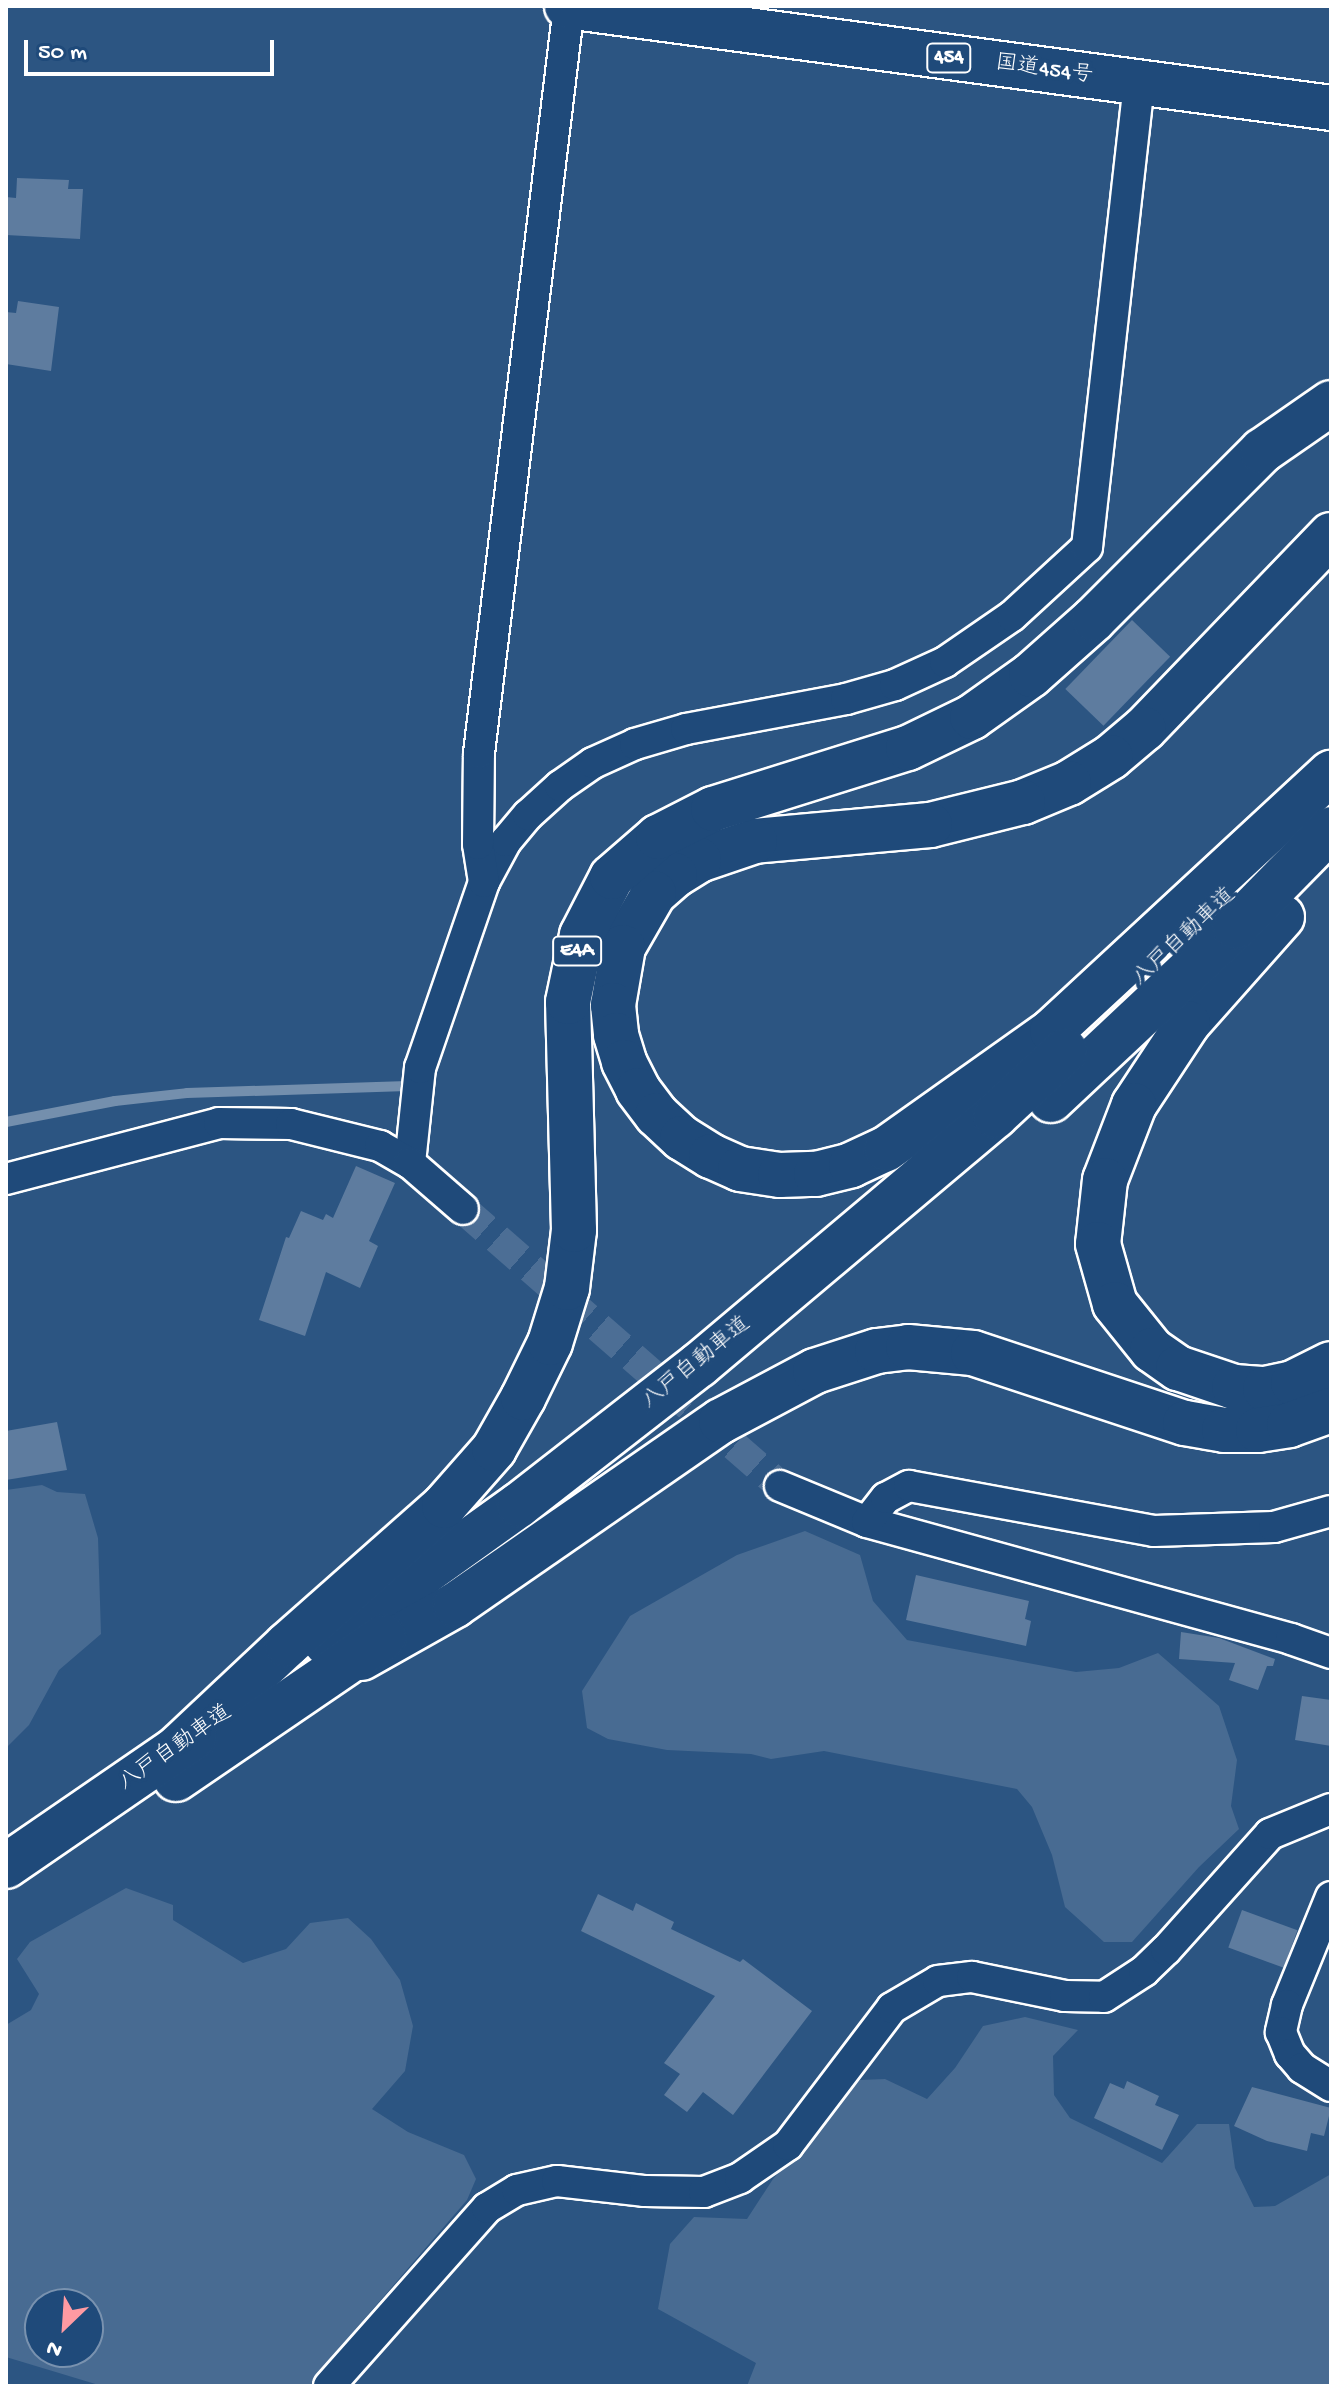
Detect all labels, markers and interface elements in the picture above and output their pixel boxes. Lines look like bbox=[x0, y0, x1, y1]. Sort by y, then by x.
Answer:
scale bar bbox=[28, 24, 278, 74]
text: 50 m bbox=[38, 39, 87, 68]
road number: 454 bbox=[925, 42, 973, 74]
street label: 国道454号 bbox=[993, 51, 1095, 91]
street label: 八戸自動車道 bbox=[1128, 883, 1242, 993]
road number: E4A bbox=[551, 935, 603, 967]
street label: 八戸自動車道 bbox=[637, 1312, 757, 1416]
street label: 八戸自動車道 bbox=[114, 1700, 238, 1798]
north arrow bbox=[24, 2288, 104, 2368]
text: N bbox=[43, 2333, 67, 2363]

